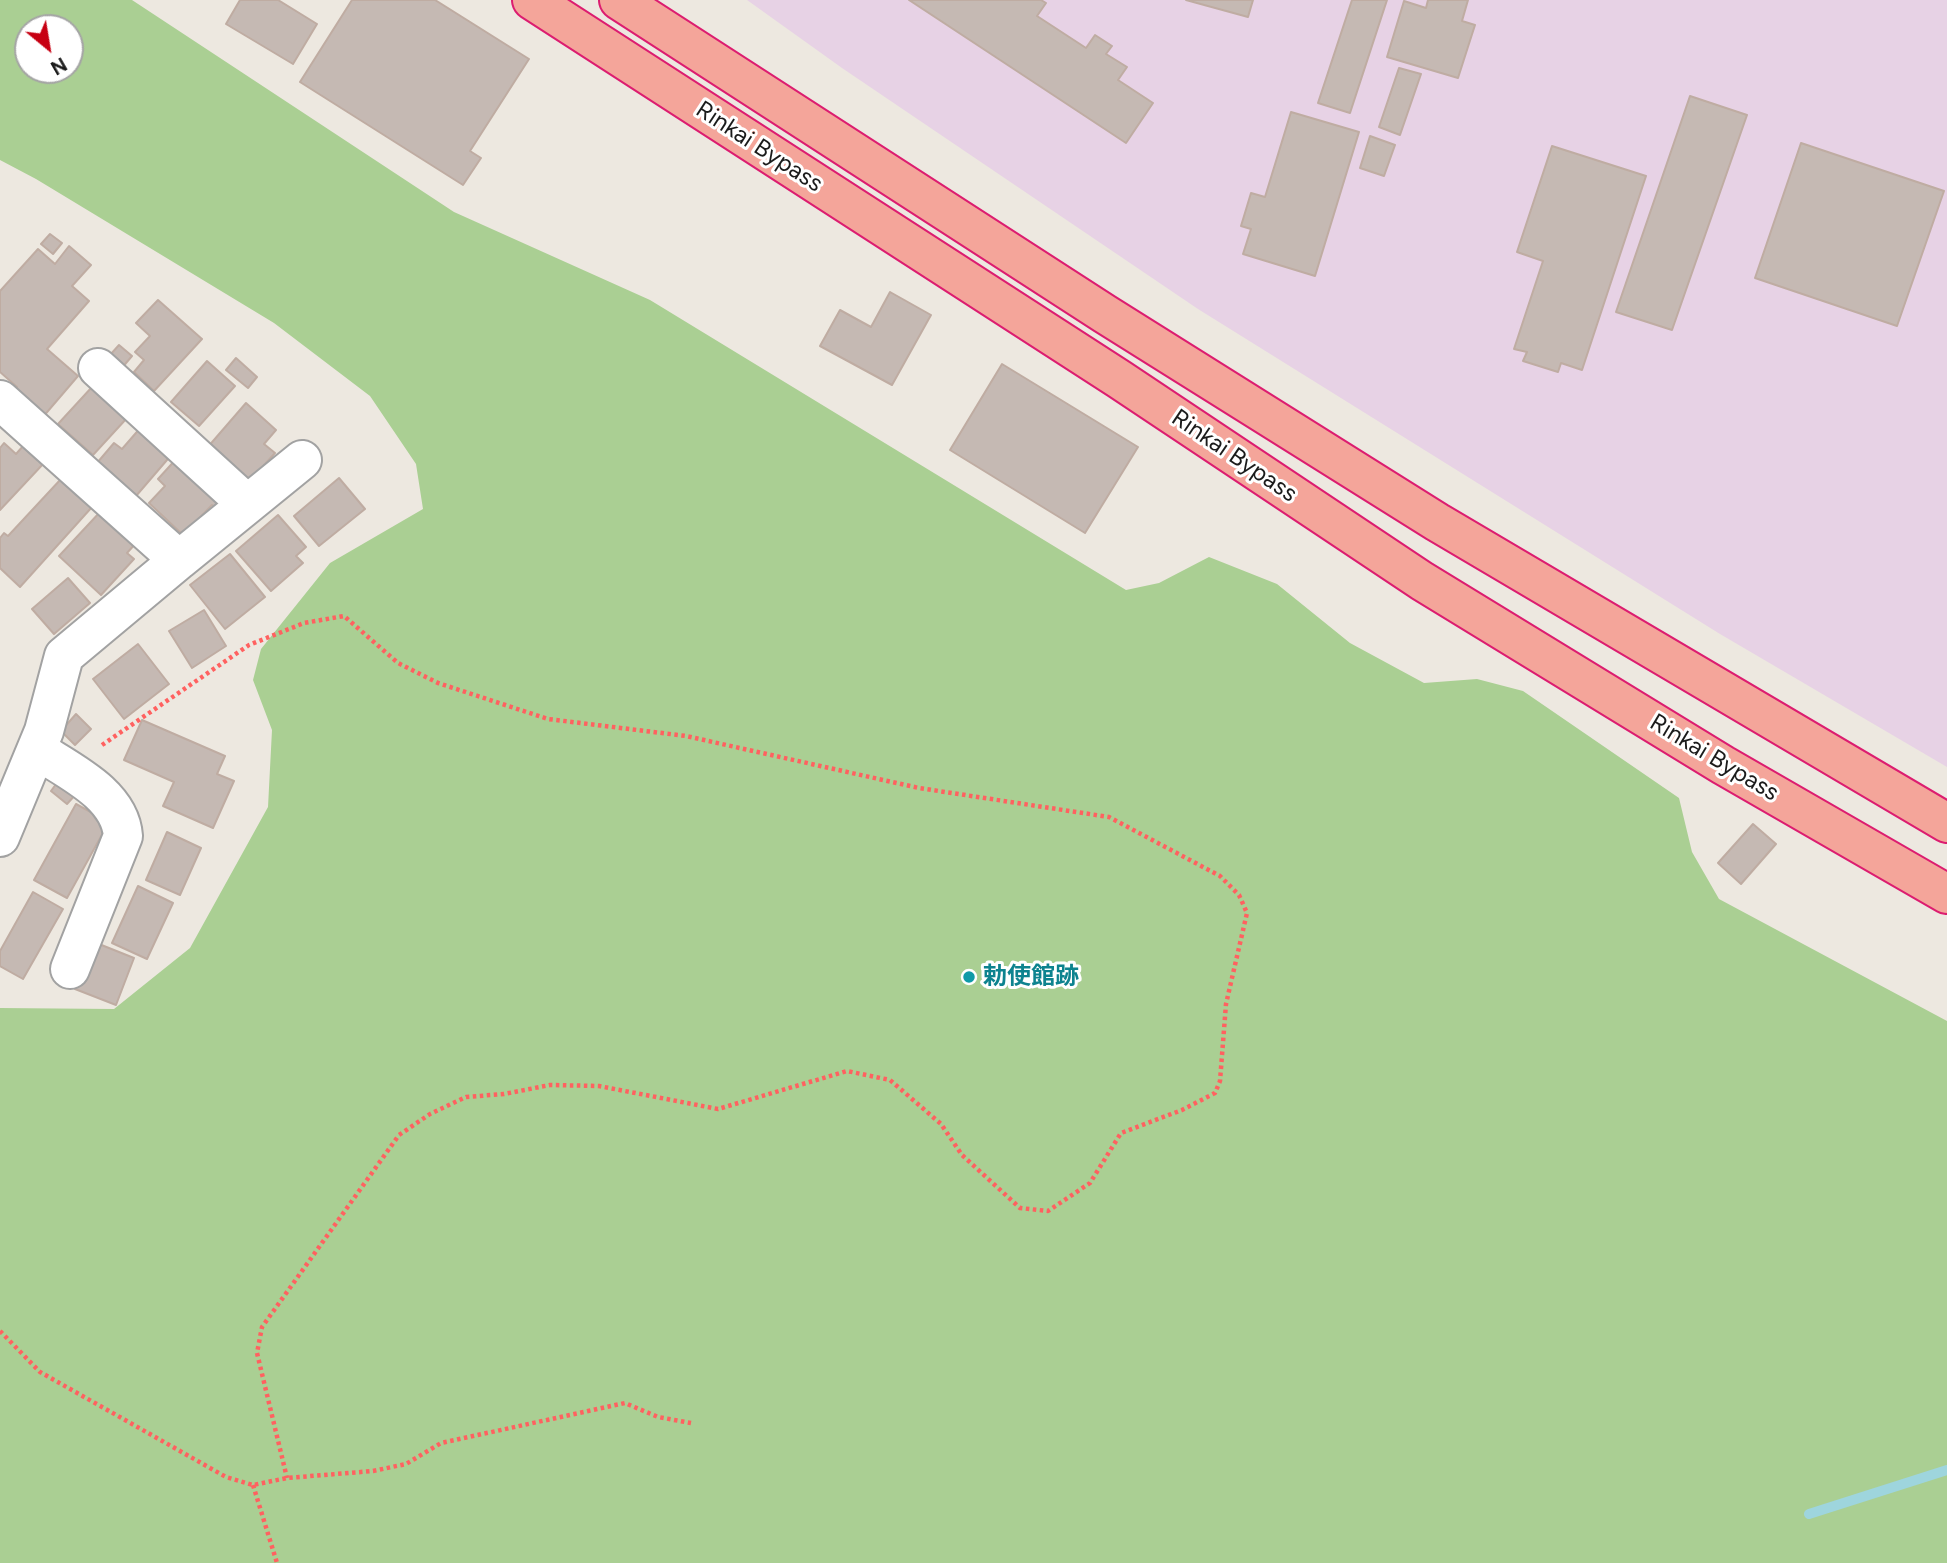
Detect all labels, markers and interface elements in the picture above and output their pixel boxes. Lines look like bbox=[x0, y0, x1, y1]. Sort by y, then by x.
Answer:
north arrow bbox=[14, 14, 84, 84]
text: N bbox=[47, 52, 71, 80]
street label: Rinkai Bypass bbox=[690, 95, 828, 199]
street label: Rinkai Bypass bbox=[1166, 403, 1302, 509]
street label: Rinkai Bypass bbox=[1644, 708, 1784, 808]
place label: 勅使館跡 bbox=[983, 963, 1079, 991]
marker: 勅使館跡 bbox=[961, 969, 977, 985]

